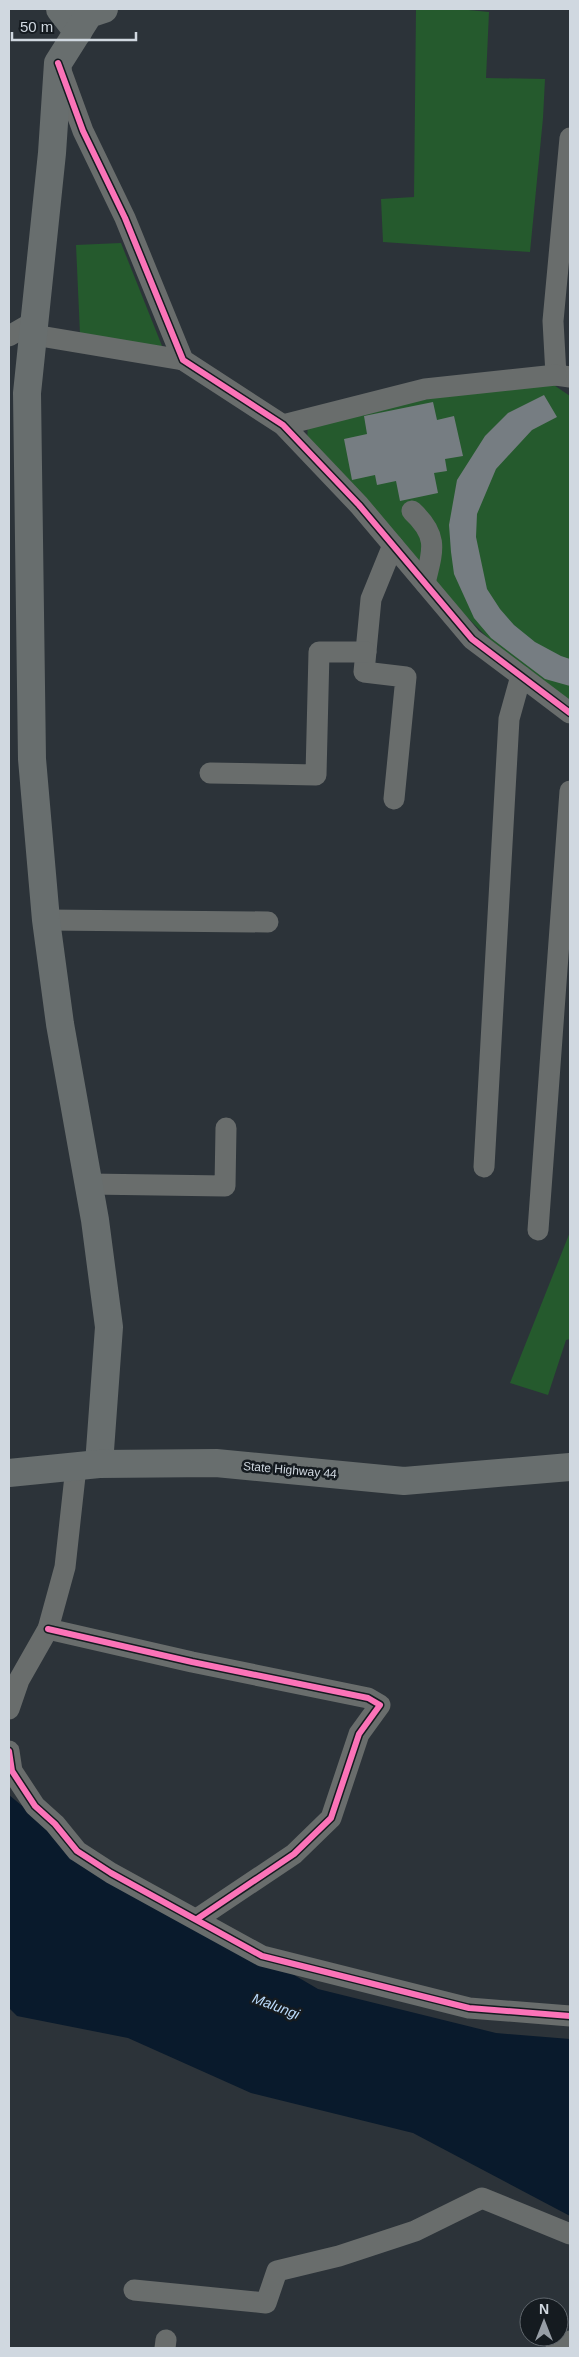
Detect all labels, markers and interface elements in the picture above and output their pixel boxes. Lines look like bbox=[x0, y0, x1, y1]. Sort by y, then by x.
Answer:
scale bar bbox=[12, 10, 136, 42]
text: 50 m bbox=[20, 18, 53, 35]
street label: State Highway 44 bbox=[243, 1459, 338, 1481]
water label: Malungi bbox=[250, 1990, 303, 2023]
north arrow bbox=[519, 2297, 569, 2347]
text: N bbox=[539, 2301, 549, 2317]

